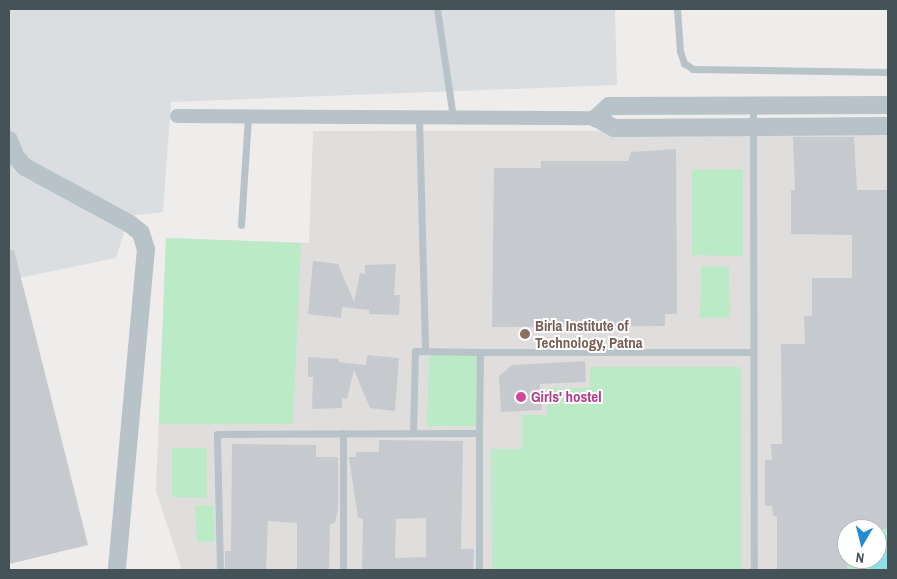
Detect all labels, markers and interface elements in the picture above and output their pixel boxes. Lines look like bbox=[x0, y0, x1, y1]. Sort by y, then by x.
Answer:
place label: Birla Institute of Technology, Patna bbox=[535, 316, 643, 351]
marker: Birla Institute of Technology, Patna bbox=[519, 328, 531, 340]
place label: Girls' hostel bbox=[531, 388, 602, 406]
marker: Girls' hostel bbox=[515, 391, 527, 403]
north arrow bbox=[837, 519, 887, 569]
text: N bbox=[855, 548, 865, 567]

